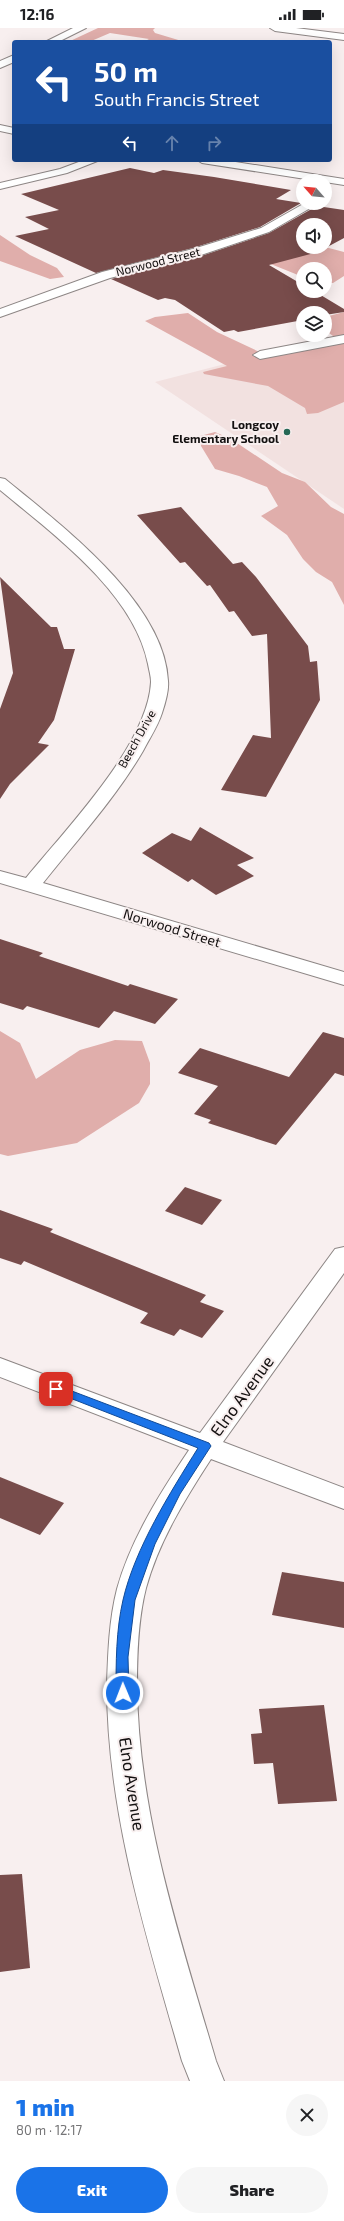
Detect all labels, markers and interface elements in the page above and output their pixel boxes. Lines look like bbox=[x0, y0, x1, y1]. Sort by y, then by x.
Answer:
text: 12:16 bbox=[20, 5, 54, 23]
text: 50 m bbox=[94, 54, 158, 88]
icon: left bbox=[28, 56, 80, 108]
text: South Francis Street bbox=[94, 88, 259, 110]
icon: left bbox=[119, 132, 141, 154]
icon: ahead bbox=[161, 132, 183, 154]
icon: right bbox=[203, 132, 225, 154]
north arrow bbox=[296, 174, 332, 210]
map controls bbox=[296, 174, 332, 342]
button: sound bbox=[296, 218, 332, 254]
street label: Norwood Street bbox=[114, 244, 202, 278]
button: search bbox=[296, 262, 332, 298]
button: layers bbox=[296, 306, 332, 342]
place label: Longcoy Elementary School bbox=[172, 417, 279, 446]
marker: Longcoy Elementary School bbox=[282, 427, 292, 437]
street label: Beech Drive bbox=[114, 707, 158, 770]
street label: Norwood Street bbox=[121, 905, 223, 950]
street label: Elno Avenue bbox=[205, 1351, 277, 1439]
pin bbox=[39, 1372, 73, 1406]
icon: arrive bbox=[45, 1378, 67, 1400]
position arrow bbox=[102, 1672, 144, 1714]
street label: Elno Avenue bbox=[116, 1736, 150, 1832]
text: 1 min bbox=[16, 2092, 75, 2121]
button: close bbox=[286, 2094, 328, 2136]
text: 80 m · 12:17 bbox=[16, 2122, 82, 2138]
button: Exit bbox=[16, 2167, 168, 2213]
button: Share bbox=[176, 2167, 328, 2213]

